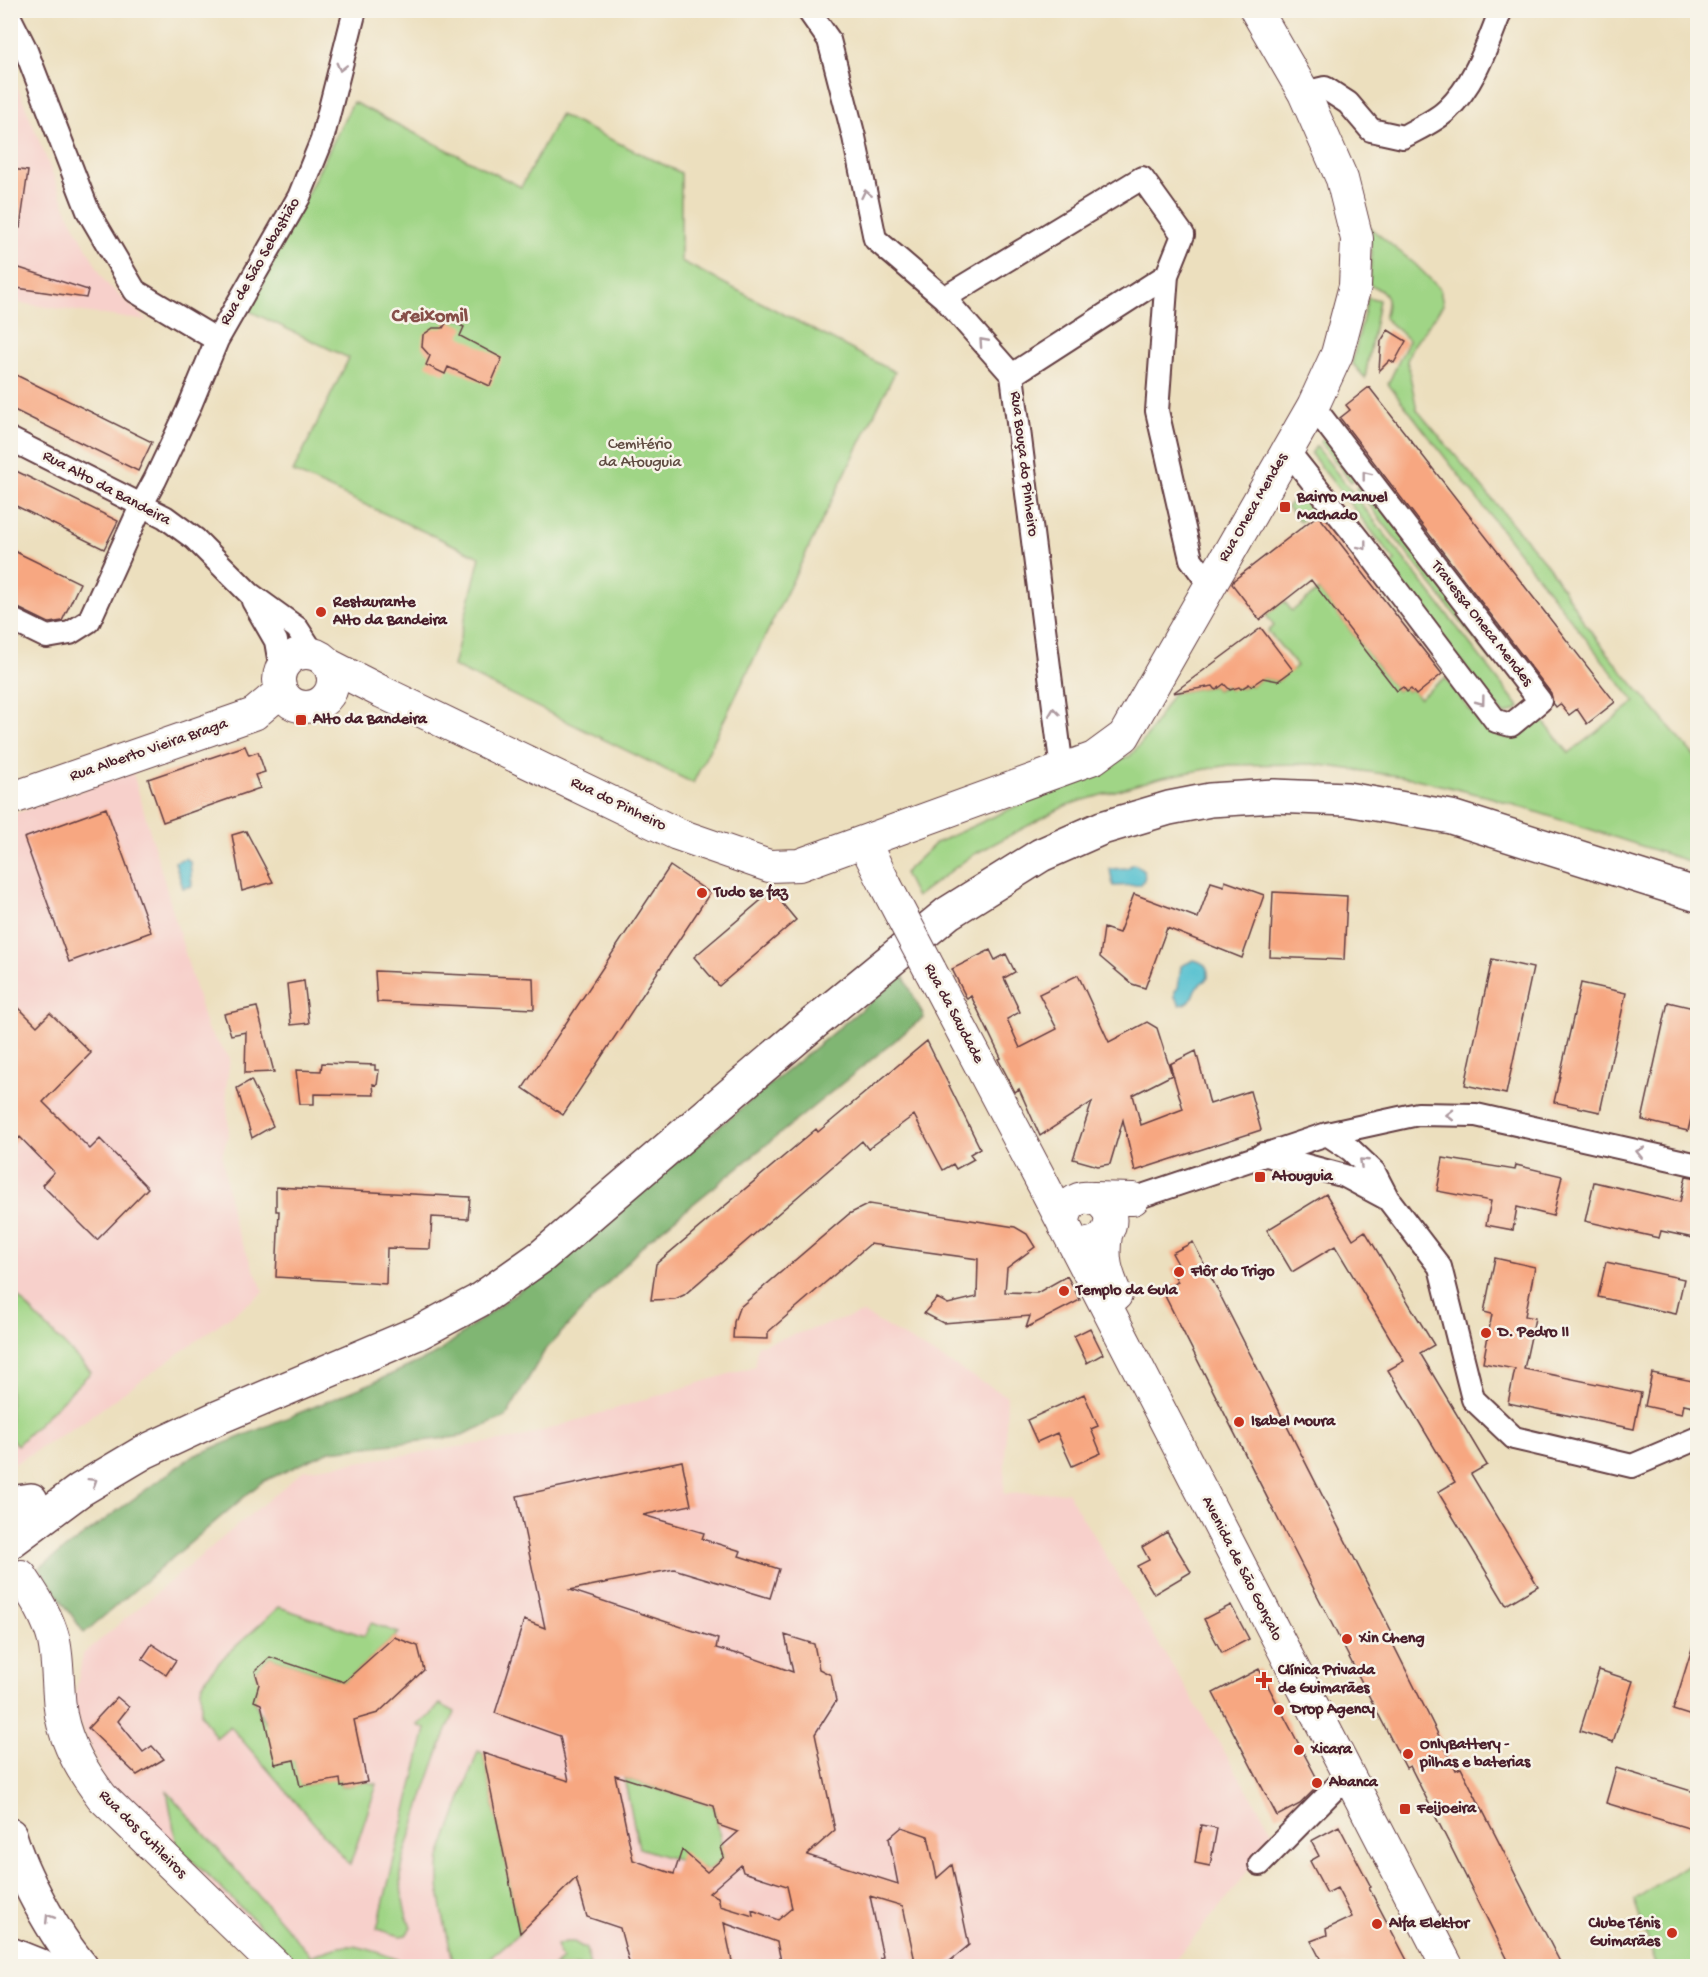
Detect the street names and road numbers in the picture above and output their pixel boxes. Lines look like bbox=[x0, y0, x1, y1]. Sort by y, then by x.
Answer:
street label: Rua de São Sebastião bbox=[217, 195, 305, 329]
street label: Rua Bouça do Pinheiro bbox=[1005, 390, 1041, 538]
street label: Rua Alto da Bandeira bbox=[39, 447, 174, 531]
street label: Rua Oneca Mendes bbox=[1215, 449, 1293, 566]
street label: Travessa Oneca Mendes bbox=[1425, 556, 1537, 692]
street label: Rua Alberto Vieira Braga bbox=[68, 715, 231, 787]
street label: Rua do Pinheiro bbox=[567, 774, 669, 836]
street label: Rua da Saudade bbox=[919, 961, 988, 1068]
street label: Avenida de São Gonçalo bbox=[1196, 1493, 1286, 1645]
street label: Rua dos Cutileiros bbox=[94, 1787, 191, 1884]

